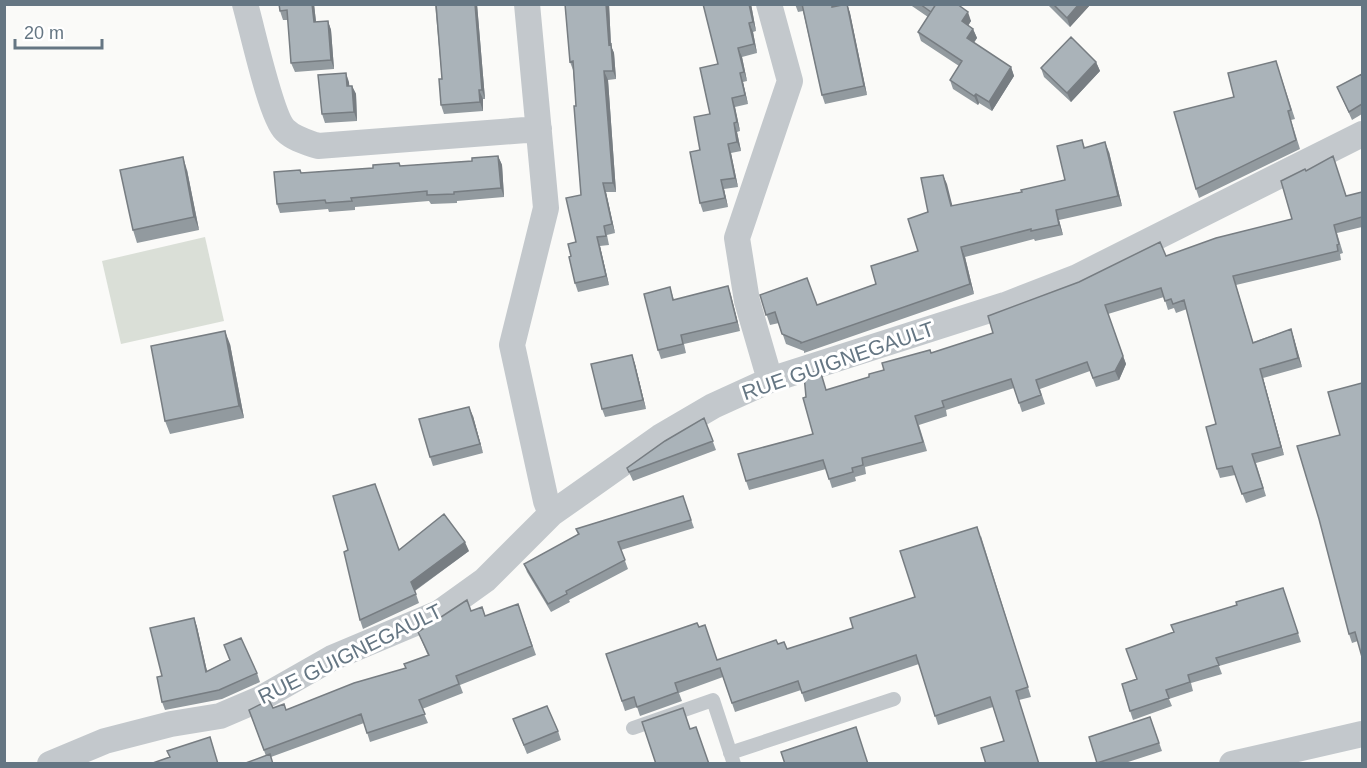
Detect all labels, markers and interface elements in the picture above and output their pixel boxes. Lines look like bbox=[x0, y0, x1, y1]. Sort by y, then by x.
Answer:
scale bar bbox=[15, 12, 102, 50]
text: 20 m bbox=[24, 23, 64, 43]
street label: RUE GUIGNEGAULT bbox=[739, 317, 937, 404]
street label: RUE GUIGNEGAULT bbox=[254, 599, 446, 708]

